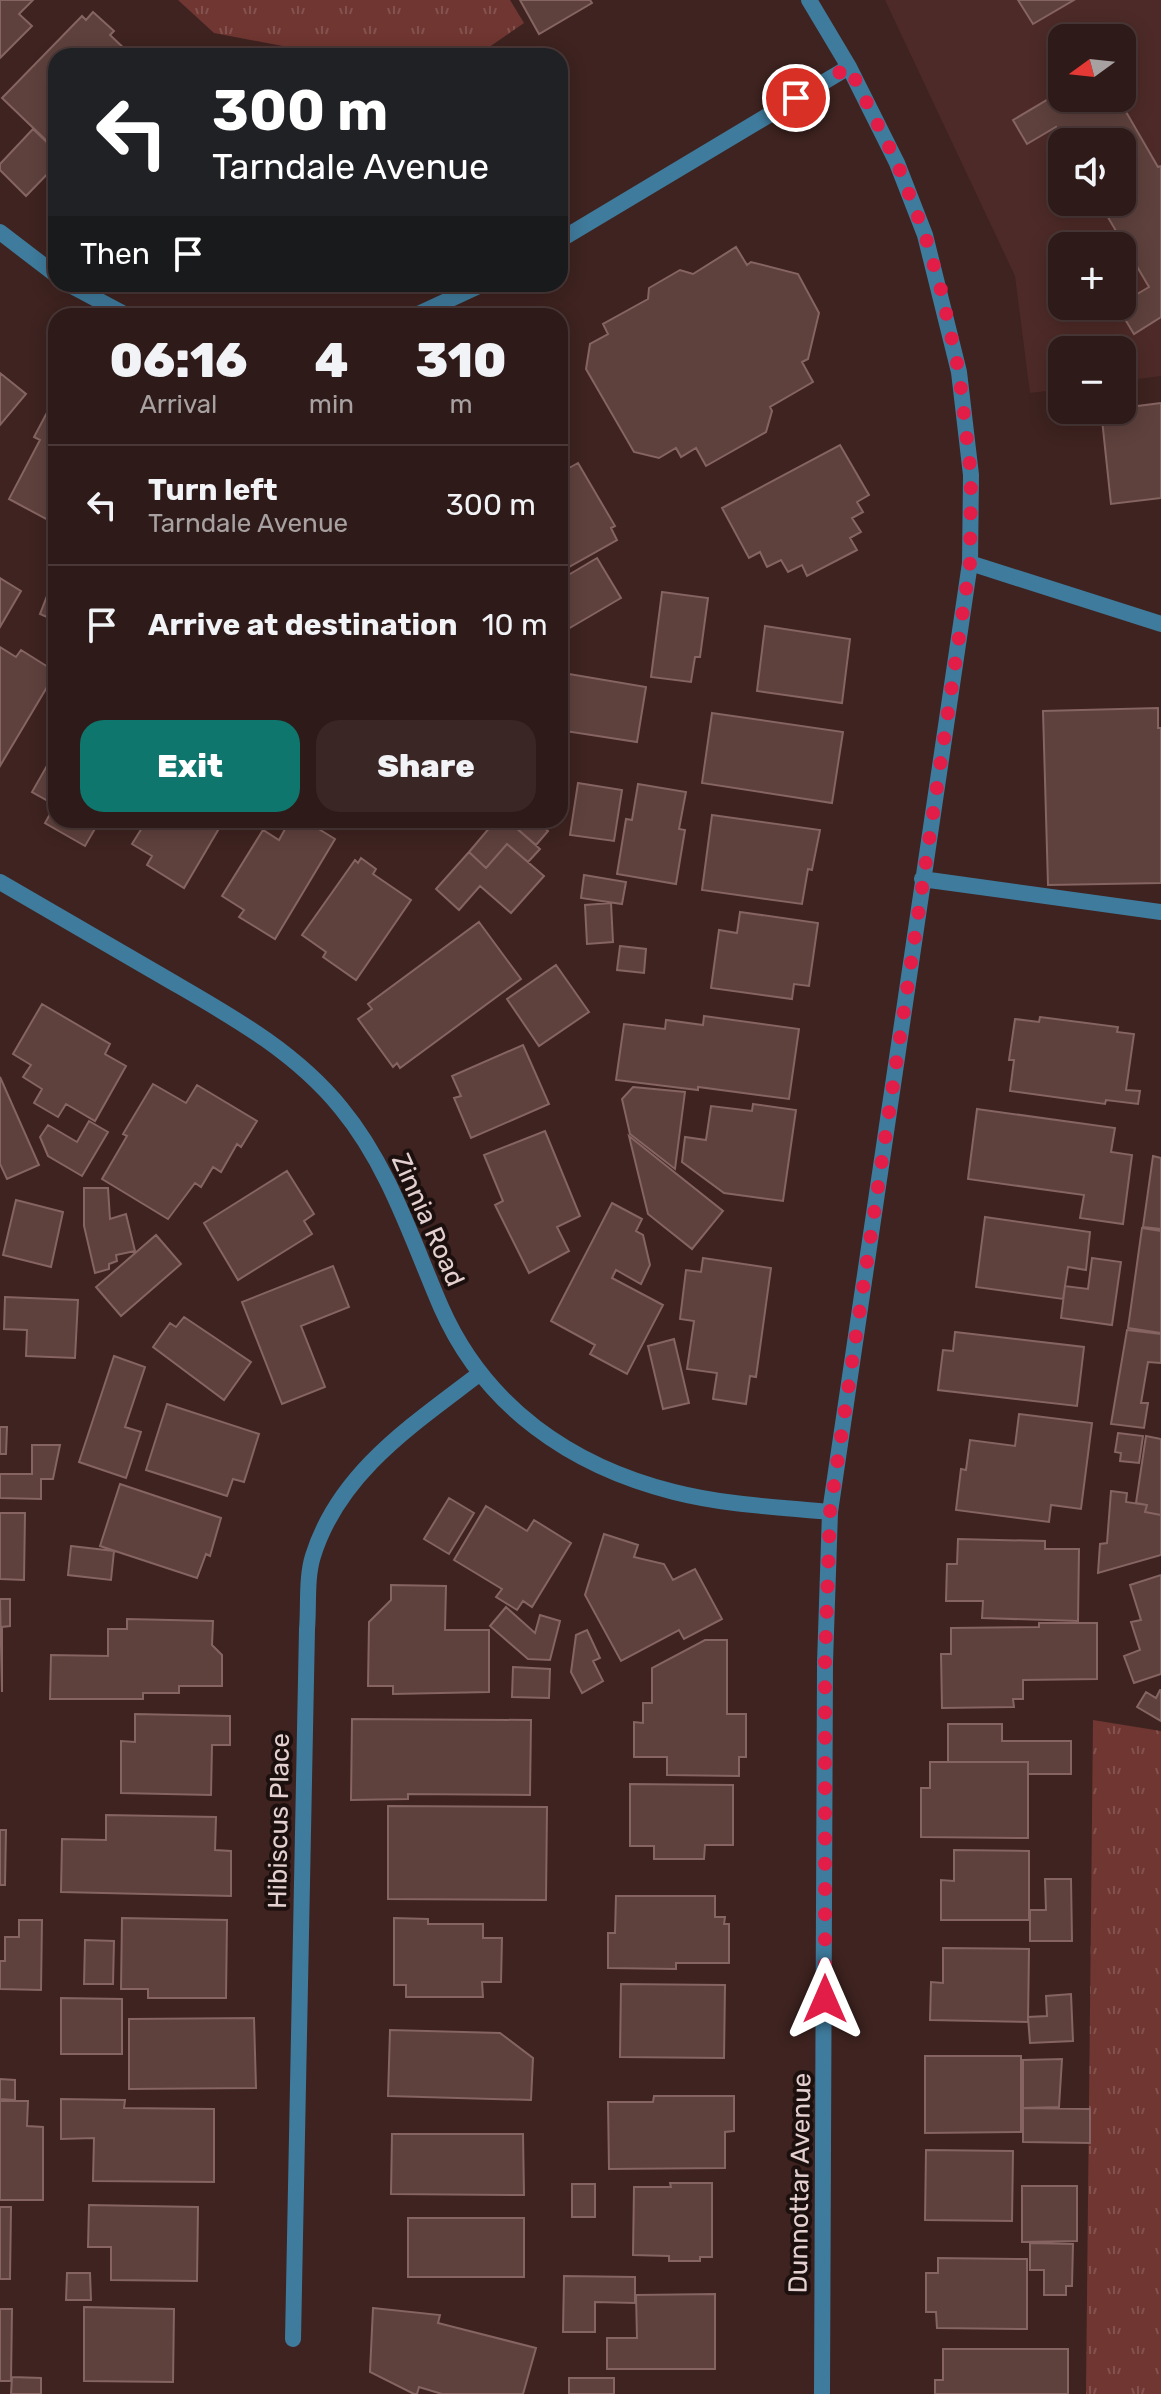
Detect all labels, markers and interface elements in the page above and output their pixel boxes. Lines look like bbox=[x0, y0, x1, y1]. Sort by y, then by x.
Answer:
north arrow bbox=[1048, 24, 1136, 112]
map controls bbox=[1048, 24, 1136, 424]
pin bbox=[762, 64, 830, 132]
icon: arrive bbox=[774, 76, 818, 120]
text: 300 m bbox=[212, 78, 388, 144]
icon: left bbox=[80, 80, 184, 184]
button: sound bbox=[1048, 128, 1136, 216]
text: Tarndale Avenue bbox=[212, 145, 489, 188]
icon: arrive bbox=[166, 232, 210, 276]
button: + bbox=[1048, 232, 1136, 320]
text: Then bbox=[80, 236, 150, 272]
text: 06:16 bbox=[109, 332, 247, 389]
text: 4 bbox=[314, 332, 348, 389]
text: 310 bbox=[415, 332, 507, 389]
button: − bbox=[1048, 336, 1136, 424]
text: Arrival bbox=[139, 389, 217, 420]
text: min bbox=[309, 389, 354, 420]
text: m bbox=[449, 389, 473, 420]
text: Turn left bbox=[148, 472, 278, 508]
icon: left bbox=[80, 483, 124, 527]
text: 300 m bbox=[446, 487, 536, 523]
text: Tarndale Avenue bbox=[148, 508, 348, 539]
icon: arrive bbox=[80, 603, 124, 647]
text: Arrive at destination bbox=[148, 607, 458, 643]
text: 10 m bbox=[482, 607, 548, 643]
button: Exit bbox=[80, 720, 300, 812]
button: Share bbox=[316, 720, 536, 812]
street label: Zinnia Road bbox=[385, 1149, 471, 1291]
street label: Hibiscus Place bbox=[262, 1733, 296, 1909]
position arrow bbox=[783, 1957, 867, 2041]
street label: Dunnottar Avenue bbox=[783, 2072, 817, 2294]

